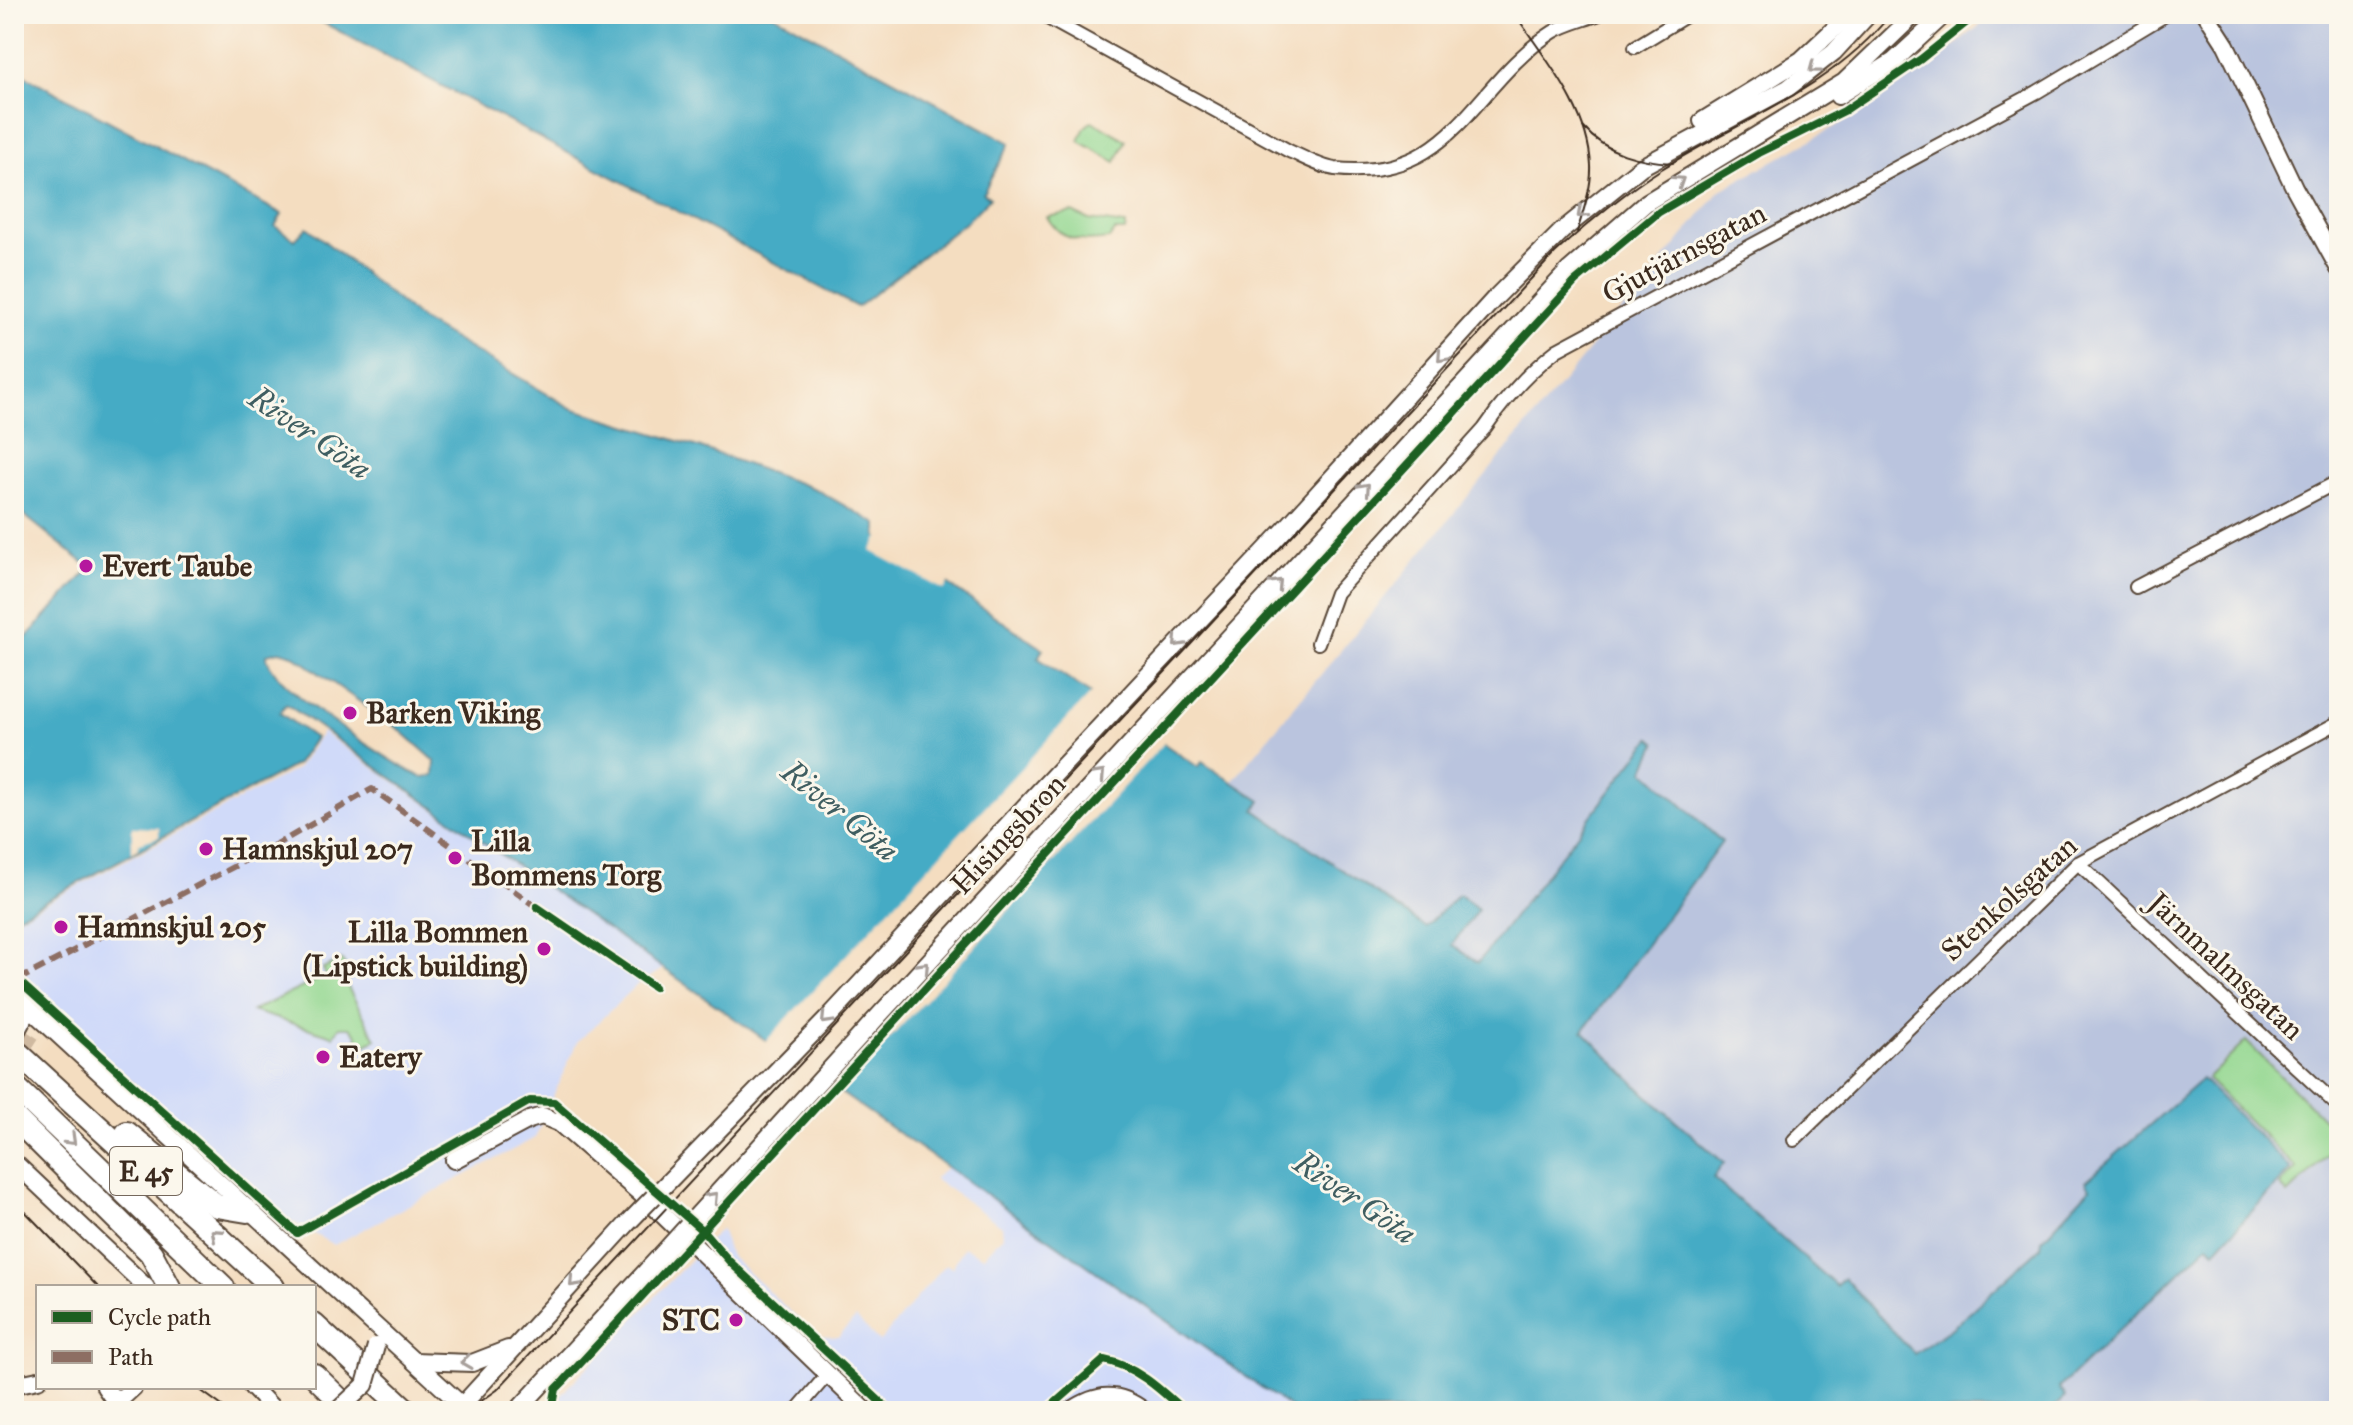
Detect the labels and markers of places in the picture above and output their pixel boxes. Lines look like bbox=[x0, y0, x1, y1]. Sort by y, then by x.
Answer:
place label: Evert Taube bbox=[102, 548, 253, 584]
marker: Evert Taube bbox=[77, 557, 95, 575]
place label: Barken Viking bbox=[366, 695, 541, 731]
marker: Barken Viking bbox=[341, 704, 359, 722]
place label: Lilla Bommens Torg bbox=[471, 823, 662, 893]
place label: Hamnskjul 207 bbox=[222, 831, 413, 867]
marker: Hamnskjul 207 bbox=[197, 840, 215, 858]
marker: Lilla Bommens Torg bbox=[446, 849, 464, 867]
place label: Hamnskjul 205 bbox=[77, 909, 266, 945]
place label: Lilla Bommen (Lipstick building) bbox=[303, 914, 529, 985]
marker: Hamnskjul 205 bbox=[52, 918, 70, 936]
marker: Lilla Bommen (Lipstick building) bbox=[535, 940, 553, 958]
place label: Eatery bbox=[339, 1039, 423, 1075]
marker: Eatery bbox=[314, 1048, 332, 1066]
place label: STC bbox=[662, 1302, 720, 1338]
marker: STC bbox=[727, 1311, 745, 1329]

